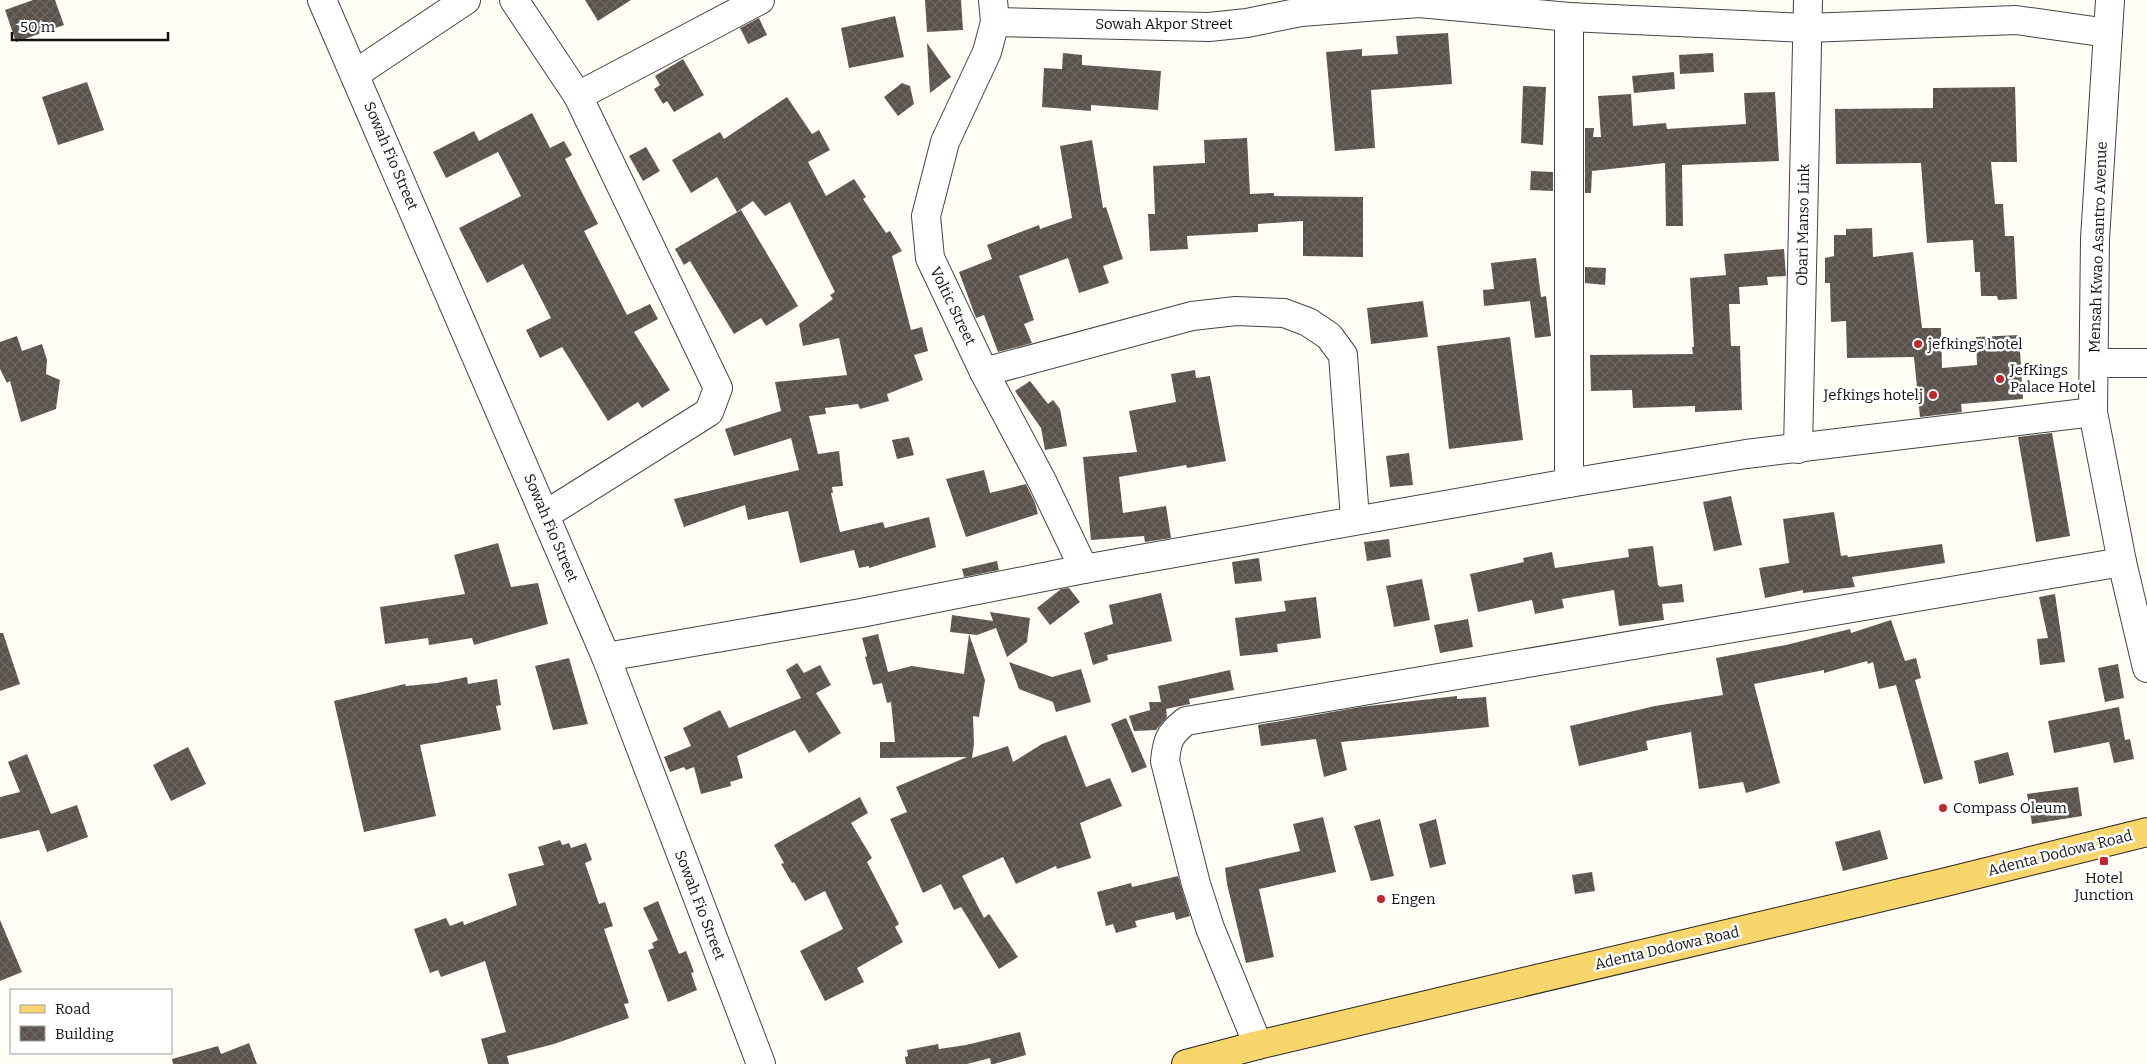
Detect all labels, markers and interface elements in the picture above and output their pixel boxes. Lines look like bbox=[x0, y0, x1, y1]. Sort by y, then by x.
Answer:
scale bar bbox=[12, 10, 169, 42]
street label: Sowah Akpor Street bbox=[1095, 15, 1233, 33]
text: 50 m bbox=[20, 18, 56, 36]
street label: Sowah Fio Street bbox=[360, 99, 422, 213]
street label: Mensah Kwao Asantro Avenue bbox=[2085, 141, 2111, 353]
street label: Obari Manso Link bbox=[1793, 163, 1813, 286]
street label: Voltic Street bbox=[926, 264, 980, 349]
place label: jefkings hotel bbox=[1927, 335, 2023, 353]
marker: jefkings hotel bbox=[1912, 338, 1924, 350]
place label: JefKings Palace Hotel bbox=[2009, 361, 2096, 396]
marker: JefKings Palace Hotel bbox=[1994, 373, 2006, 385]
place label: Jefkings hotelj bbox=[1823, 386, 1923, 404]
marker: Jefkings hotelj bbox=[1927, 389, 1939, 401]
street label: Sowah Fio Street bbox=[520, 471, 582, 585]
place label: Compass Oleum bbox=[1953, 799, 2068, 817]
marker: Compass Oleum bbox=[1937, 802, 1949, 814]
street label: Adenta Dodowa Road bbox=[1986, 826, 2134, 880]
street label: Sowah Fio Street bbox=[671, 848, 729, 963]
marker: Hotel Junction bbox=[2098, 855, 2110, 867]
place label: Hotel Junction bbox=[2073, 869, 2134, 904]
place label: Engen bbox=[1391, 890, 1436, 908]
marker: Engen bbox=[1375, 893, 1387, 905]
street label: Adenta Dodowa Road bbox=[1593, 923, 1741, 973]
legend bbox=[10, 989, 172, 1054]
text: Road bbox=[55, 1000, 90, 1018]
text: Building bbox=[55, 1025, 114, 1043]

